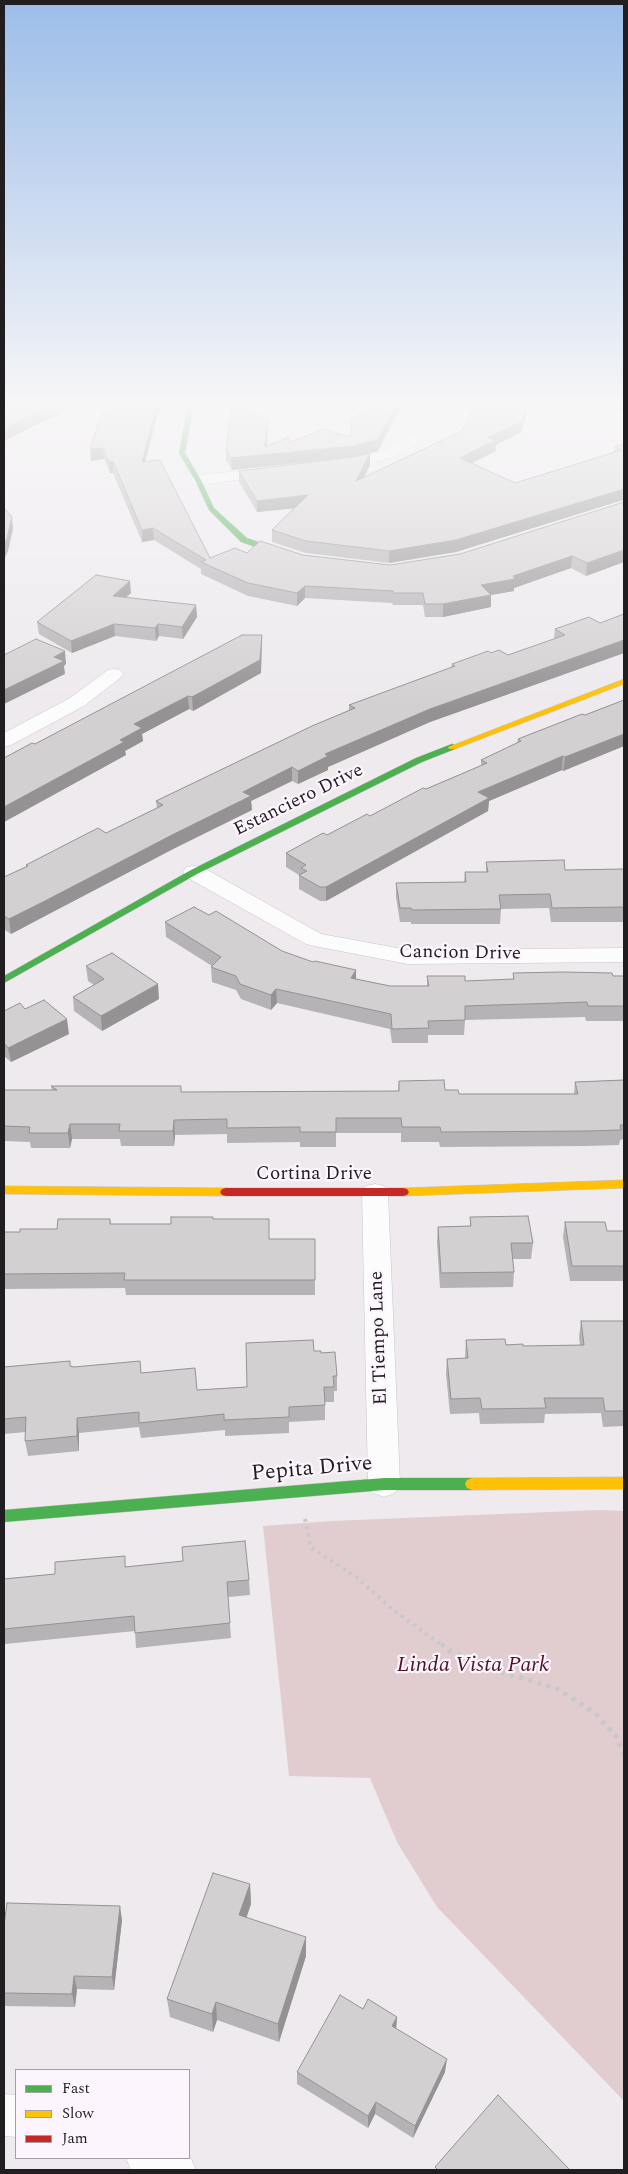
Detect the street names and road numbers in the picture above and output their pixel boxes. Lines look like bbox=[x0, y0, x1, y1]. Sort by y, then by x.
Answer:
street label: Estanciero Drive bbox=[231, 760, 367, 842]
street label: Cancion Drive bbox=[399, 942, 521, 966]
street label: Cortina Drive bbox=[256, 1164, 372, 1186]
street label: El Tiempo Lane bbox=[366, 1270, 394, 1406]
street label: Pepita Drive bbox=[250, 1452, 374, 1488]

